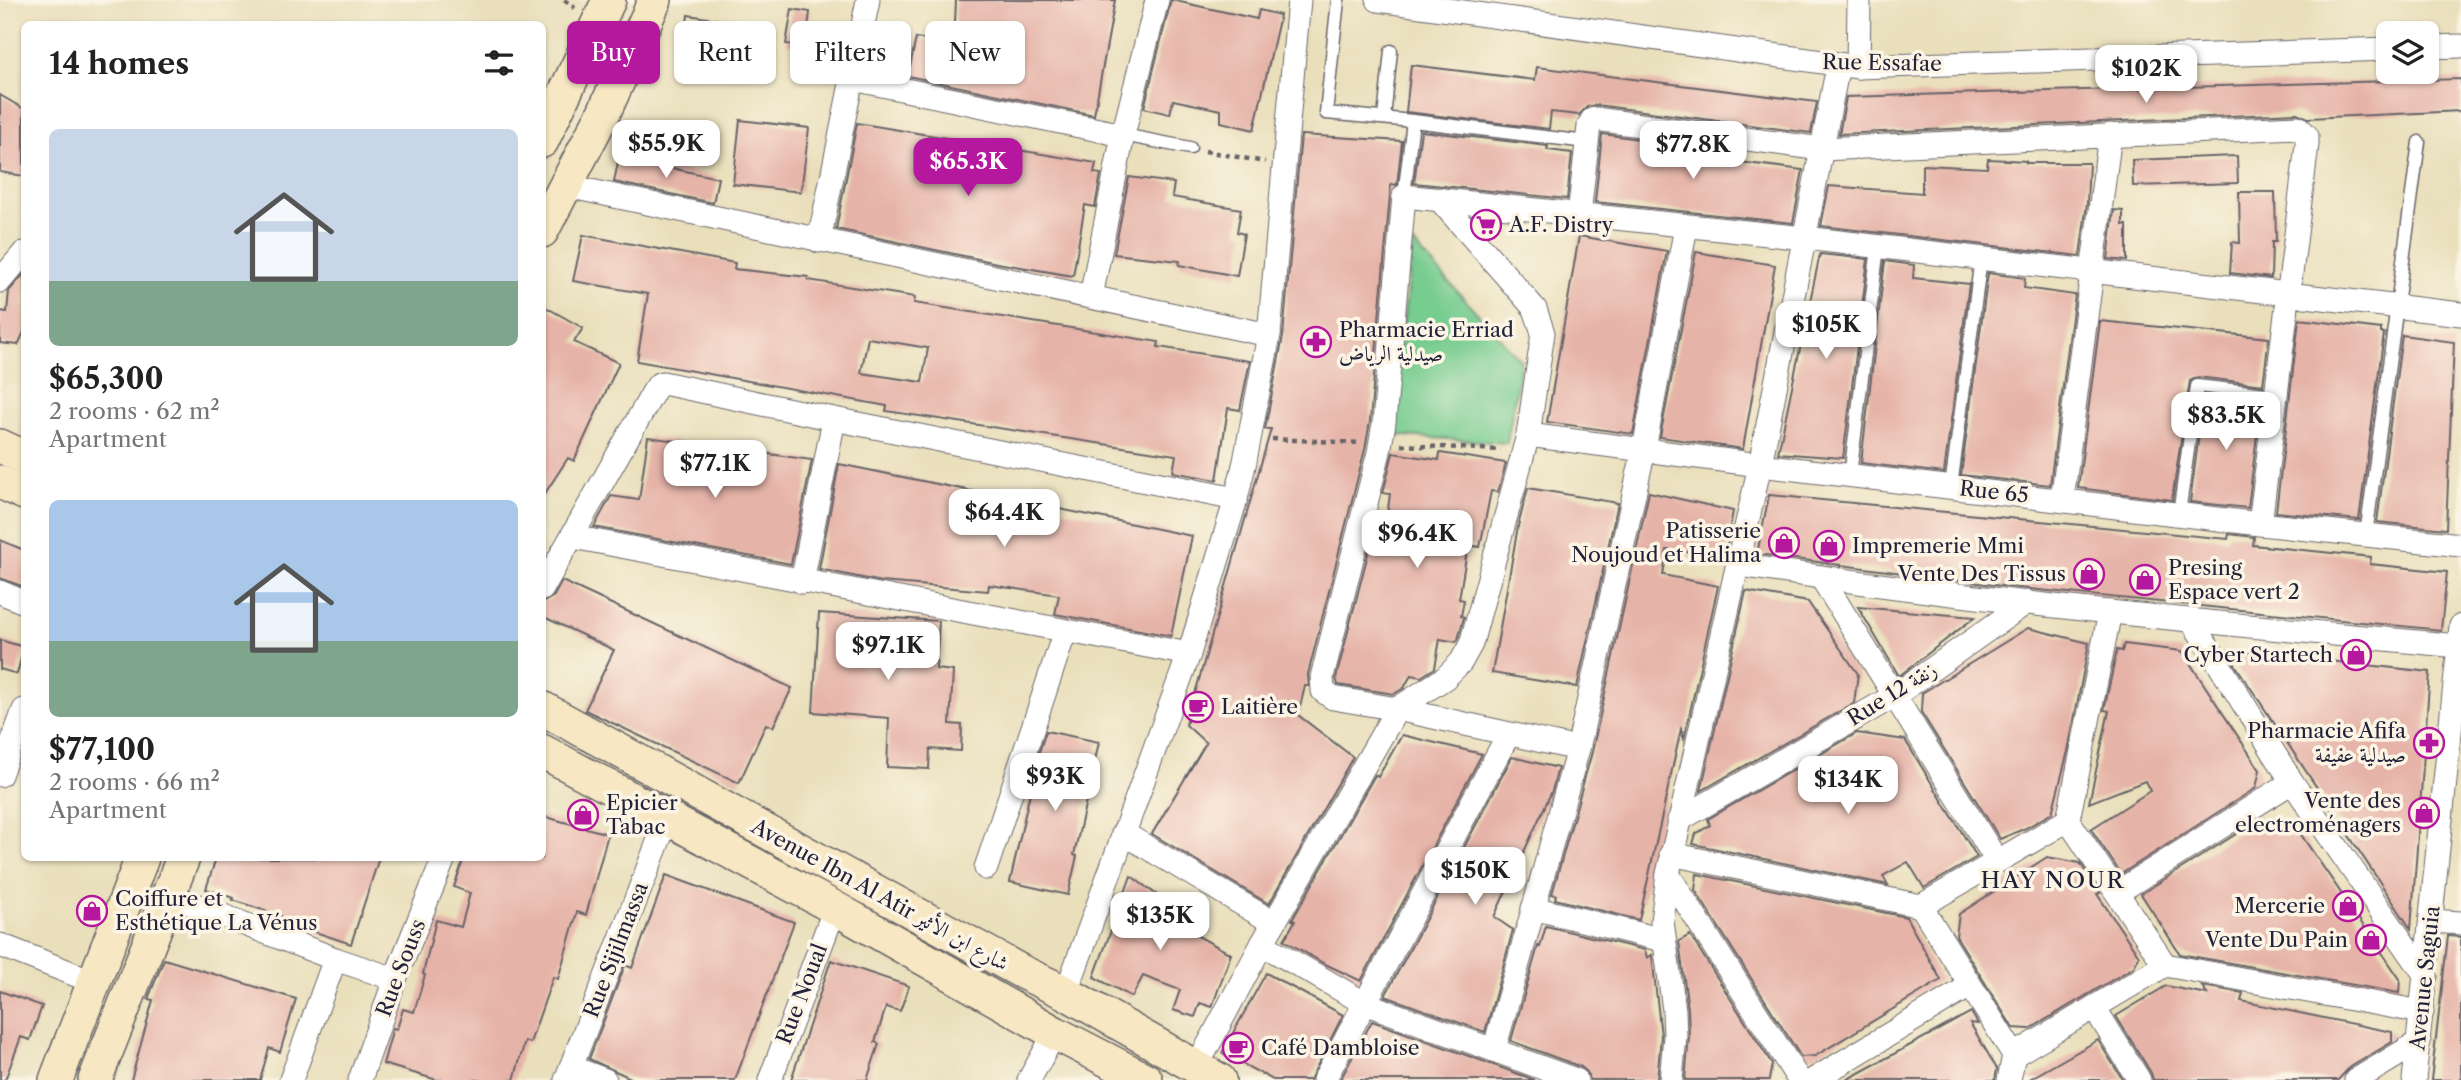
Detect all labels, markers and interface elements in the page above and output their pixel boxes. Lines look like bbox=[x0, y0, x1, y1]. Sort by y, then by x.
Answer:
chip: Buy bbox=[567, 21, 660, 84]
chip: Rent bbox=[674, 21, 776, 84]
chip: Filters bbox=[790, 21, 911, 84]
chip: New bbox=[925, 21, 1025, 84]
map controls bbox=[2376, 21, 2439, 84]
button: layers bbox=[2376, 21, 2439, 84]
icon: filters bbox=[480, 44, 518, 82]
text: 14 homes bbox=[49, 45, 189, 82]
pin: $102K bbox=[2097, 46, 2195, 105]
street label: Rue Essafae bbox=[1822, 49, 1942, 76]
text: $102K bbox=[2111, 54, 2181, 82]
pin: $55.9K bbox=[609, 120, 723, 180]
pin: $77.8K bbox=[1636, 122, 1750, 181]
text: $55.9K bbox=[628, 129, 704, 157]
text: $77.8K bbox=[1656, 130, 1730, 158]
pin: $65.3K bbox=[911, 138, 1025, 198]
text: $65.3K bbox=[929, 147, 1007, 175]
icon: home bbox=[221, 174, 347, 300]
supermarket icon: A.F. Distry bbox=[1469, 208, 1503, 242]
place label: A.F. Distry bbox=[1508, 212, 1614, 237]
pin: $105K bbox=[1777, 302, 1875, 361]
text: $105K bbox=[1792, 310, 1860, 338]
place label: Pharmacie Erriad صيدلية الرياض bbox=[1339, 317, 1514, 367]
pharmacy icon: Pharmacie Erriad صيدلية الرياض bbox=[1299, 325, 1333, 359]
text: $65,300 bbox=[49, 360, 164, 397]
pin: $83.5K bbox=[2169, 392, 2283, 452]
text: 2 rooms · 62 m² bbox=[49, 397, 220, 425]
text: $83.5K bbox=[2187, 401, 2265, 429]
text: Apartment bbox=[49, 425, 167, 453]
pin: $77.1K bbox=[658, 440, 772, 500]
text: $77.1K bbox=[680, 449, 750, 477]
street label: Rue 65 bbox=[1958, 475, 2030, 508]
pin: $64.4K bbox=[947, 490, 1061, 549]
text: $64.4K bbox=[965, 498, 1043, 526]
pin: $96.4K bbox=[1360, 510, 1474, 570]
place label: Patisserie Noujoud et Halima bbox=[1571, 518, 1762, 567]
text: $96.4K bbox=[1378, 519, 1456, 547]
shop icon: Patisserie Noujoud et Halima bbox=[1767, 526, 1801, 560]
shop icon: Impremerie Mmi bbox=[1812, 529, 1846, 563]
place label: Impremerie Mmi bbox=[1852, 533, 2024, 558]
icon: home bbox=[221, 545, 347, 671]
place label: Presing Espace vert 2 bbox=[2168, 555, 2300, 604]
shop icon: Vente Des Tissus bbox=[2072, 557, 2106, 591]
place label: Vente Des Tissus bbox=[1897, 561, 2066, 586]
shop icon: Presing Espace vert 2 bbox=[2128, 563, 2162, 597]
pin: $97.1K bbox=[831, 622, 945, 682]
text: $97.1K bbox=[852, 631, 924, 659]
shop icon: Cyber Startech bbox=[2339, 638, 2373, 672]
place label: Cyber Startech bbox=[2183, 642, 2333, 667]
street label: Rue 12 زنقة bbox=[1843, 656, 1941, 731]
cafe icon: Laitière bbox=[1181, 690, 1215, 724]
place label: Laitière bbox=[1221, 694, 1298, 719]
place label: Pharmacie Afifa صيدلية عفيفة bbox=[2247, 718, 2407, 767]
pharmacy icon: Pharmacie Afifa صيدلية عفيفة bbox=[2412, 726, 2446, 760]
text: $77,100 bbox=[49, 731, 155, 768]
pin: $93K bbox=[1014, 754, 1096, 813]
pin: $134K bbox=[1799, 756, 1897, 816]
text: $93K bbox=[1026, 762, 1084, 790]
text: $134K bbox=[1814, 765, 1882, 793]
text: 2 rooms · 66 m² bbox=[49, 768, 220, 796]
place label: Vente des electroménagers bbox=[2235, 788, 2401, 837]
place label: Epicier Tabac bbox=[606, 790, 678, 839]
text: Apartment bbox=[49, 796, 167, 824]
shop icon: Vente des electroménagers bbox=[2407, 796, 2441, 830]
shop icon: Epicier Tabac bbox=[566, 798, 600, 832]
street label: Avenue Ibn Al Atir شارع ابن الأثير bbox=[744, 811, 1014, 981]
pin: $150K bbox=[1426, 848, 1524, 907]
text: $150K bbox=[1441, 856, 1509, 884]
district label: HAY NOUR bbox=[1981, 866, 2125, 894]
street label: Rue Sijilmassa bbox=[578, 878, 653, 1021]
place label: Coiffure et Esthétique La Vénus bbox=[115, 886, 317, 935]
shop icon: Mercerie bbox=[2331, 889, 2365, 923]
pin: $135K bbox=[1111, 892, 1209, 952]
place label: Mercerie bbox=[2234, 893, 2325, 918]
shop icon: Coiffure et Esthétique La Vénus bbox=[75, 894, 109, 928]
text: $135K bbox=[1126, 901, 1194, 929]
street label: Avenue Saguia bbox=[2404, 903, 2445, 1052]
street label: Rue Souss bbox=[371, 916, 431, 1020]
shop icon: Vente Du Pain bbox=[2354, 923, 2388, 957]
place label: Vente Du Pain bbox=[2204, 927, 2348, 952]
street label: Rue Noual bbox=[771, 940, 832, 1048]
cafe icon: Café Dambloise bbox=[1221, 1031, 1255, 1065]
place label: Café Dambloise bbox=[1261, 1035, 1420, 1060]

